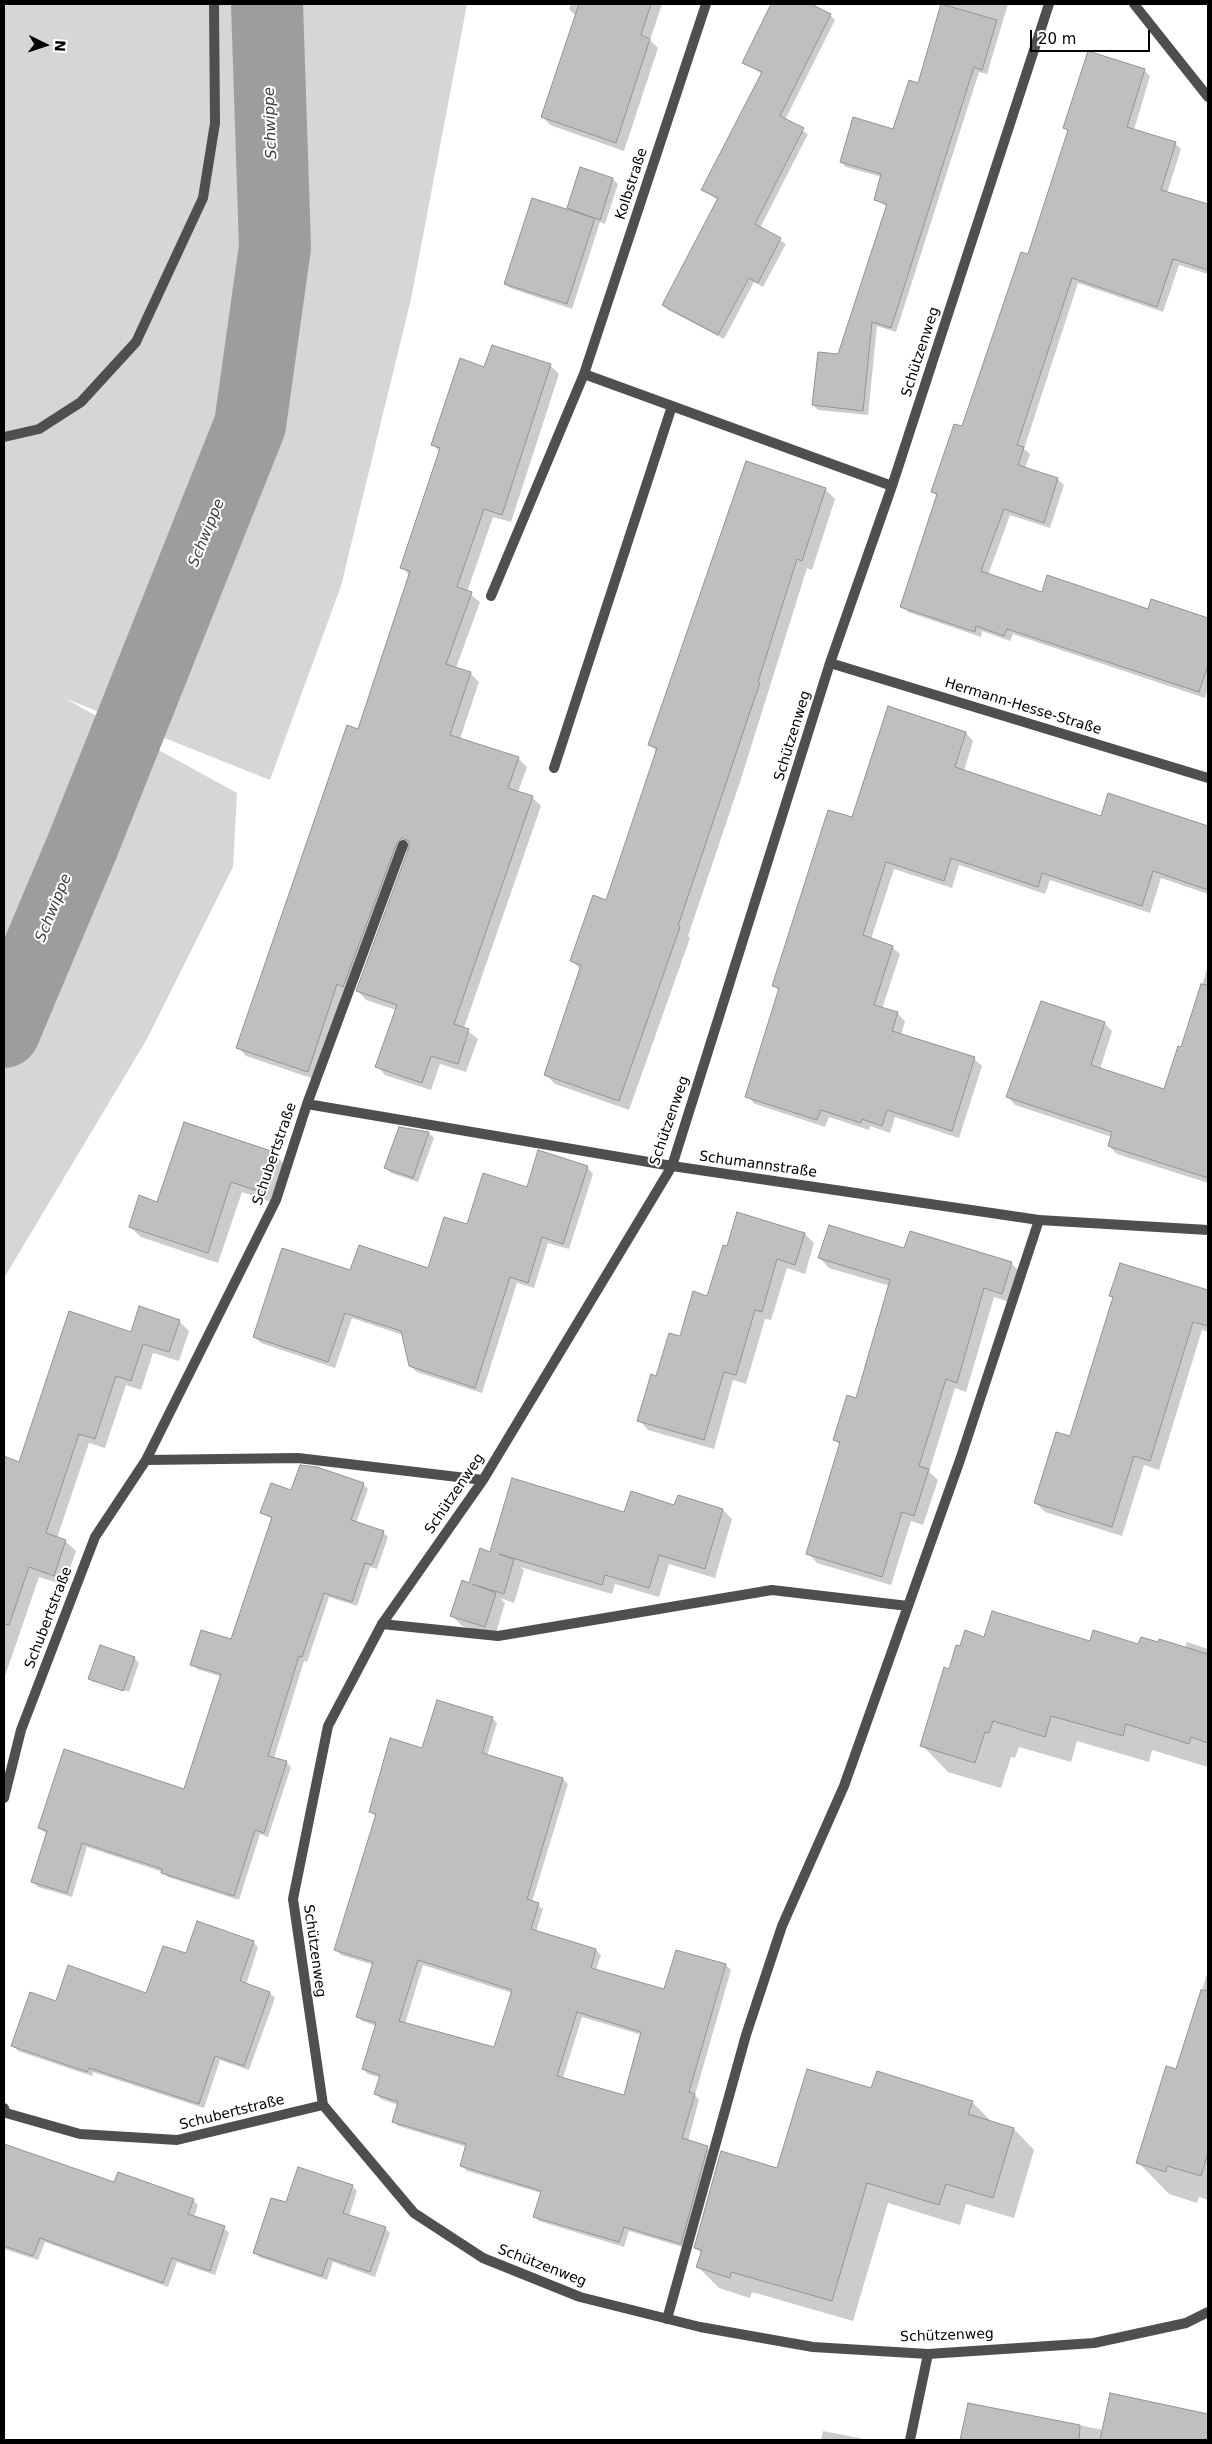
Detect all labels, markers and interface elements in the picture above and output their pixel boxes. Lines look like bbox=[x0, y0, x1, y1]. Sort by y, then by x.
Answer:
north arrow bbox=[20, 20, 70, 70]
scale bar bbox=[1032, 20, 1152, 52]
text: 20 m bbox=[1038, 30, 1076, 48]
text: N bbox=[52, 40, 68, 52]
water label: Schwippe bbox=[261, 87, 281, 159]
street label: Kolbstraße bbox=[613, 146, 651, 222]
street label: Schützenweg bbox=[899, 305, 943, 399]
water label: Schwippe bbox=[185, 496, 229, 570]
street label: Hermann-Hesse-Straße bbox=[943, 675, 1103, 739]
street label: Schützenweg bbox=[771, 689, 815, 783]
water label: Schwippe bbox=[32, 871, 76, 945]
street label: Schützenweg bbox=[647, 1074, 693, 1168]
street label: Schubertstraße bbox=[250, 1100, 300, 1208]
street label: Schumannstraße bbox=[698, 1148, 818, 1182]
street label: Schützenweg bbox=[422, 1451, 488, 1537]
street label: Schubertstraße bbox=[22, 1565, 76, 1671]
street label: Schützenweg bbox=[299, 1903, 329, 1999]
street label: Schubertstraße bbox=[178, 2092, 286, 2134]
street label: Schützenweg bbox=[495, 2241, 589, 2291]
street label: Schützenweg bbox=[900, 2326, 994, 2346]

